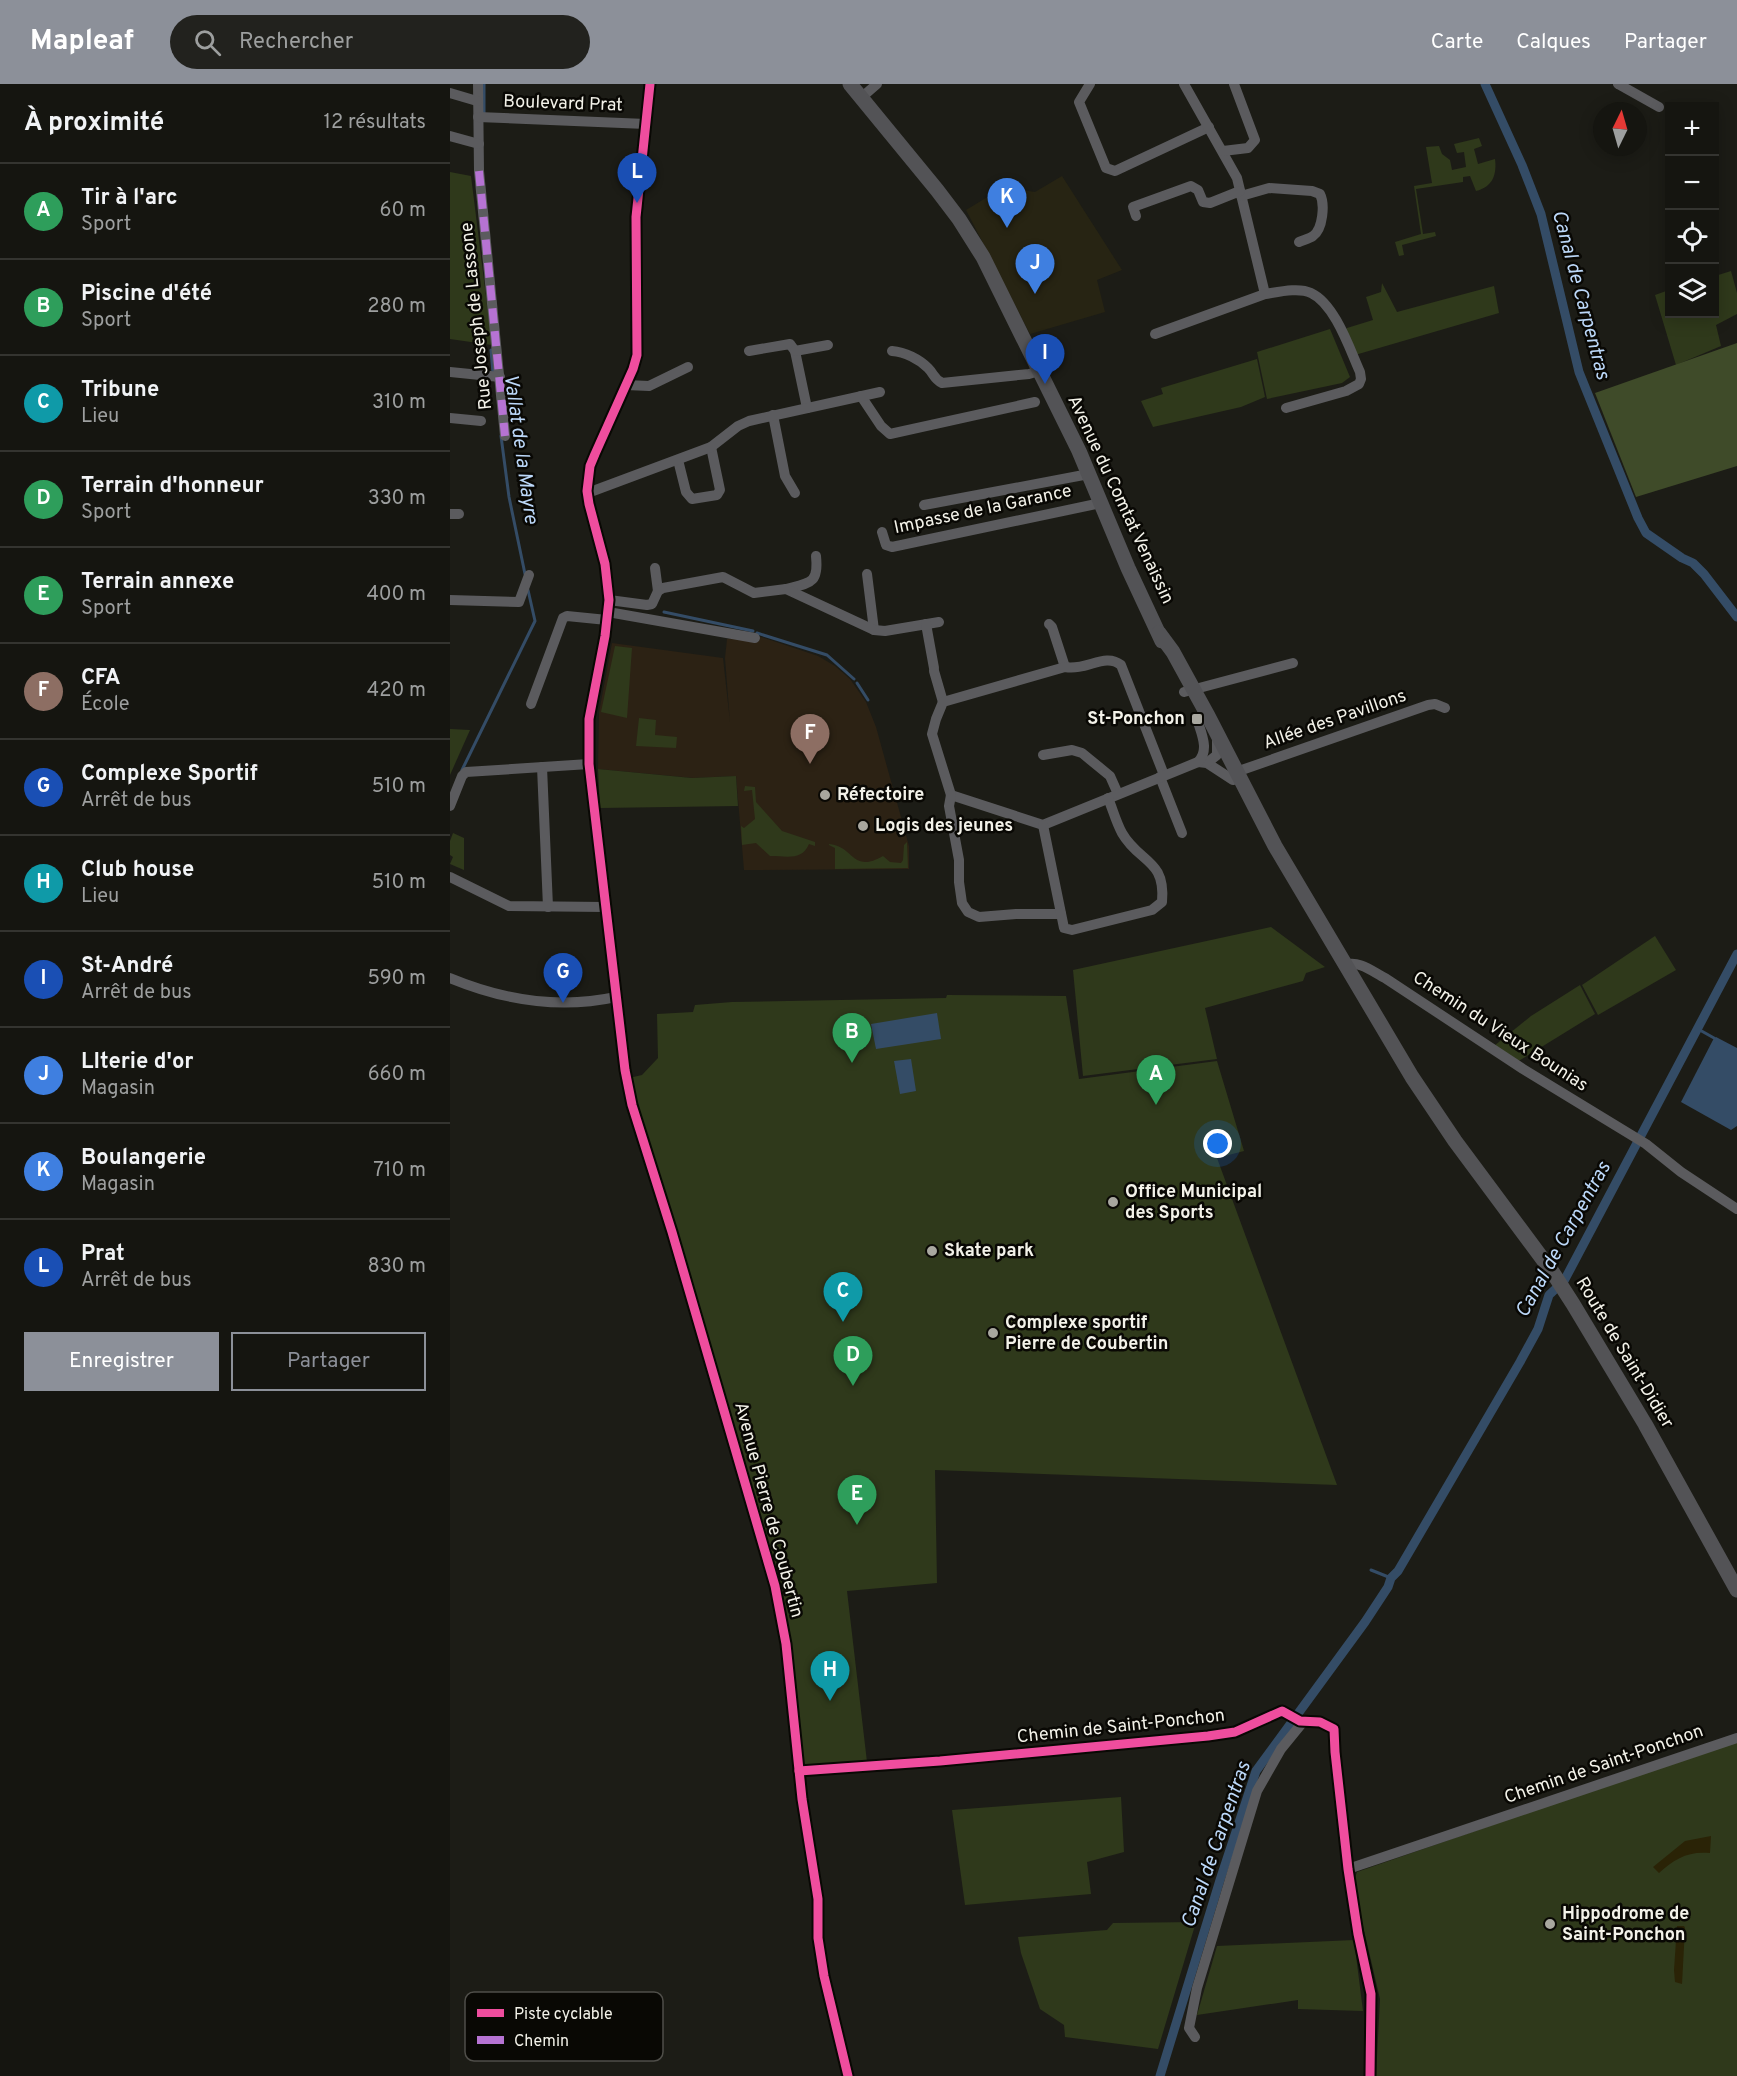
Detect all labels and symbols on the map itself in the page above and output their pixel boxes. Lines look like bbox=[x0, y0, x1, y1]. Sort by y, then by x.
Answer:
street label: Boulevard Prat bbox=[503, 90, 623, 118]
north arrow bbox=[1593, 102, 1647, 156]
pin: L bbox=[618, 154, 657, 203]
pin: K bbox=[988, 178, 1026, 228]
water label: Canal de Carpentras bbox=[1545, 207, 1615, 384]
street label: Rue Joseph de Lassone bbox=[456, 221, 498, 411]
pin: J bbox=[1016, 244, 1054, 294]
pin: I bbox=[1026, 334, 1064, 384]
water label: Vallat de la Mayre bbox=[497, 372, 543, 526]
street label: Avenue du Comtat Venaissin bbox=[1062, 392, 1178, 608]
street label: Impasse de la Garance bbox=[892, 480, 1074, 540]
street label: Allée des Pavillons bbox=[1260, 685, 1410, 755]
place label: St-Ponchon bbox=[1087, 708, 1185, 731]
marker: St-Ponchon bbox=[1190, 712, 1204, 726]
pin: F bbox=[790, 714, 830, 764]
place label: Réfectoire bbox=[837, 784, 924, 807]
marker: Réfectoire bbox=[818, 788, 832, 802]
place label: Logis des jeunes bbox=[875, 815, 1013, 838]
marker: Logis des jeunes bbox=[856, 819, 870, 833]
pin: G bbox=[544, 954, 582, 1003]
street label: Chemin du Vieux Bounias bbox=[1408, 967, 1592, 1097]
pin: B bbox=[832, 1014, 872, 1063]
pin: A bbox=[1136, 1056, 1176, 1105]
your location bbox=[1203, 1129, 1232, 1158]
water label: Canal de Carpentras bbox=[1510, 1157, 1618, 1323]
place label: Office Municipal des Sports bbox=[1125, 1181, 1262, 1225]
marker: Office Municipal des Sports bbox=[1106, 1195, 1120, 1209]
place label: Skate park bbox=[944, 1240, 1034, 1263]
marker: Skate park bbox=[925, 1244, 939, 1258]
pin: C bbox=[824, 1272, 862, 1322]
street label: Route de Saint-Didier bbox=[1570, 1273, 1678, 1433]
place label: Complexe sportif Pierre de Coubertin bbox=[1005, 1312, 1168, 1356]
marker: Complexe sportif Pierre de Coubertin bbox=[986, 1326, 1000, 1340]
pin: D bbox=[834, 1336, 872, 1386]
street label: Avenue Pierre de Coubertin bbox=[728, 1400, 808, 1620]
pin: E bbox=[838, 1476, 876, 1525]
pin: H bbox=[810, 1652, 850, 1701]
street label: Chemin de Saint-Ponchon bbox=[1016, 1705, 1226, 1749]
street label: Chemin de Saint-Ponchon bbox=[1501, 1720, 1707, 1810]
water label: Canal de Carpentras bbox=[1176, 1757, 1258, 1932]
place label: Hippodrome de Saint-Ponchon bbox=[1562, 1903, 1689, 1947]
marker: Hippodrome de Saint-Ponchon bbox=[1543, 1917, 1557, 1931]
legend bbox=[465, 1992, 663, 2061]
text: Piste cyclable bbox=[514, 2005, 613, 2025]
text: Chemin bbox=[514, 2032, 569, 2052]

